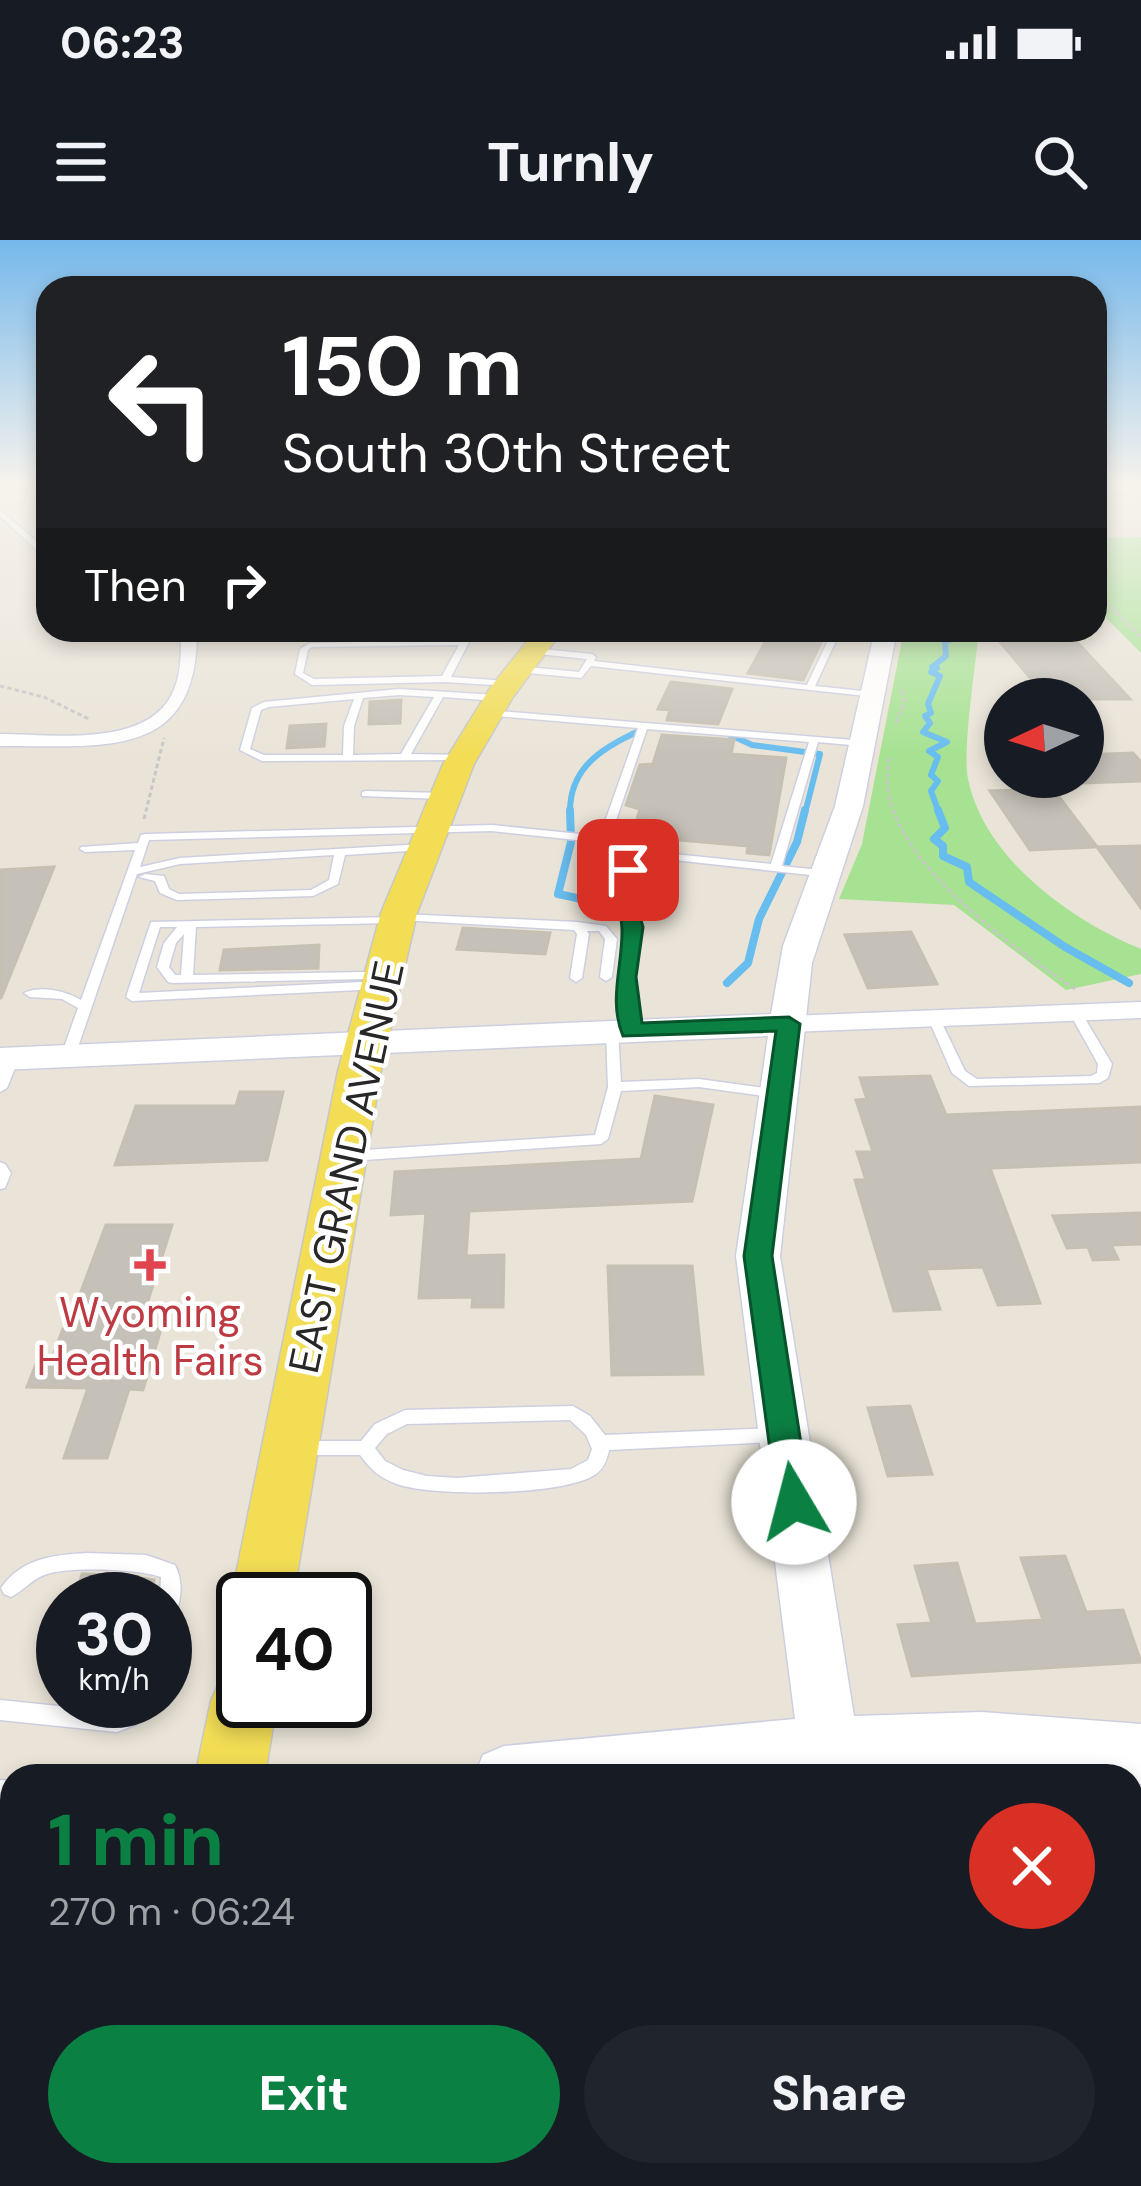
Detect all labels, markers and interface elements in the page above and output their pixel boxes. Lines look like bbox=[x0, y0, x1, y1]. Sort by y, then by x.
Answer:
text: 06:23 bbox=[60, 13, 185, 72]
text: Turnly bbox=[487, 127, 654, 198]
icon: menu bbox=[48, 129, 114, 195]
icon: search bbox=[1027, 129, 1093, 195]
text: 150 m bbox=[282, 312, 523, 421]
icon: left bbox=[84, 324, 240, 480]
text: South 30th Street bbox=[282, 418, 731, 489]
icon: right bbox=[211, 552, 277, 618]
text: Then bbox=[84, 556, 187, 615]
north arrow bbox=[984, 678, 1104, 798]
map controls bbox=[984, 678, 1104, 798]
pin bbox=[577, 819, 679, 921]
icon: arrive bbox=[595, 837, 661, 903]
street label: EAST GRAND AVENUE bbox=[276, 956, 417, 1378]
marker: Wyoming Health Fairs bbox=[134, 1249, 166, 1281]
place label: Wyoming Health Fairs bbox=[36, 1285, 264, 1388]
position arrow bbox=[731, 1439, 857, 1565]
speed limit sign: 40 bbox=[216, 1572, 372, 1728]
text: 30 bbox=[75, 1595, 153, 1674]
text: km/h bbox=[79, 1660, 149, 1699]
text: 1 min bbox=[48, 1794, 224, 1887]
button: close bbox=[969, 1803, 1095, 1929]
text: 270 m · 06:24 bbox=[48, 1886, 295, 1937]
button: Exit bbox=[48, 2025, 560, 2163]
button: Share bbox=[584, 2025, 1095, 2163]

